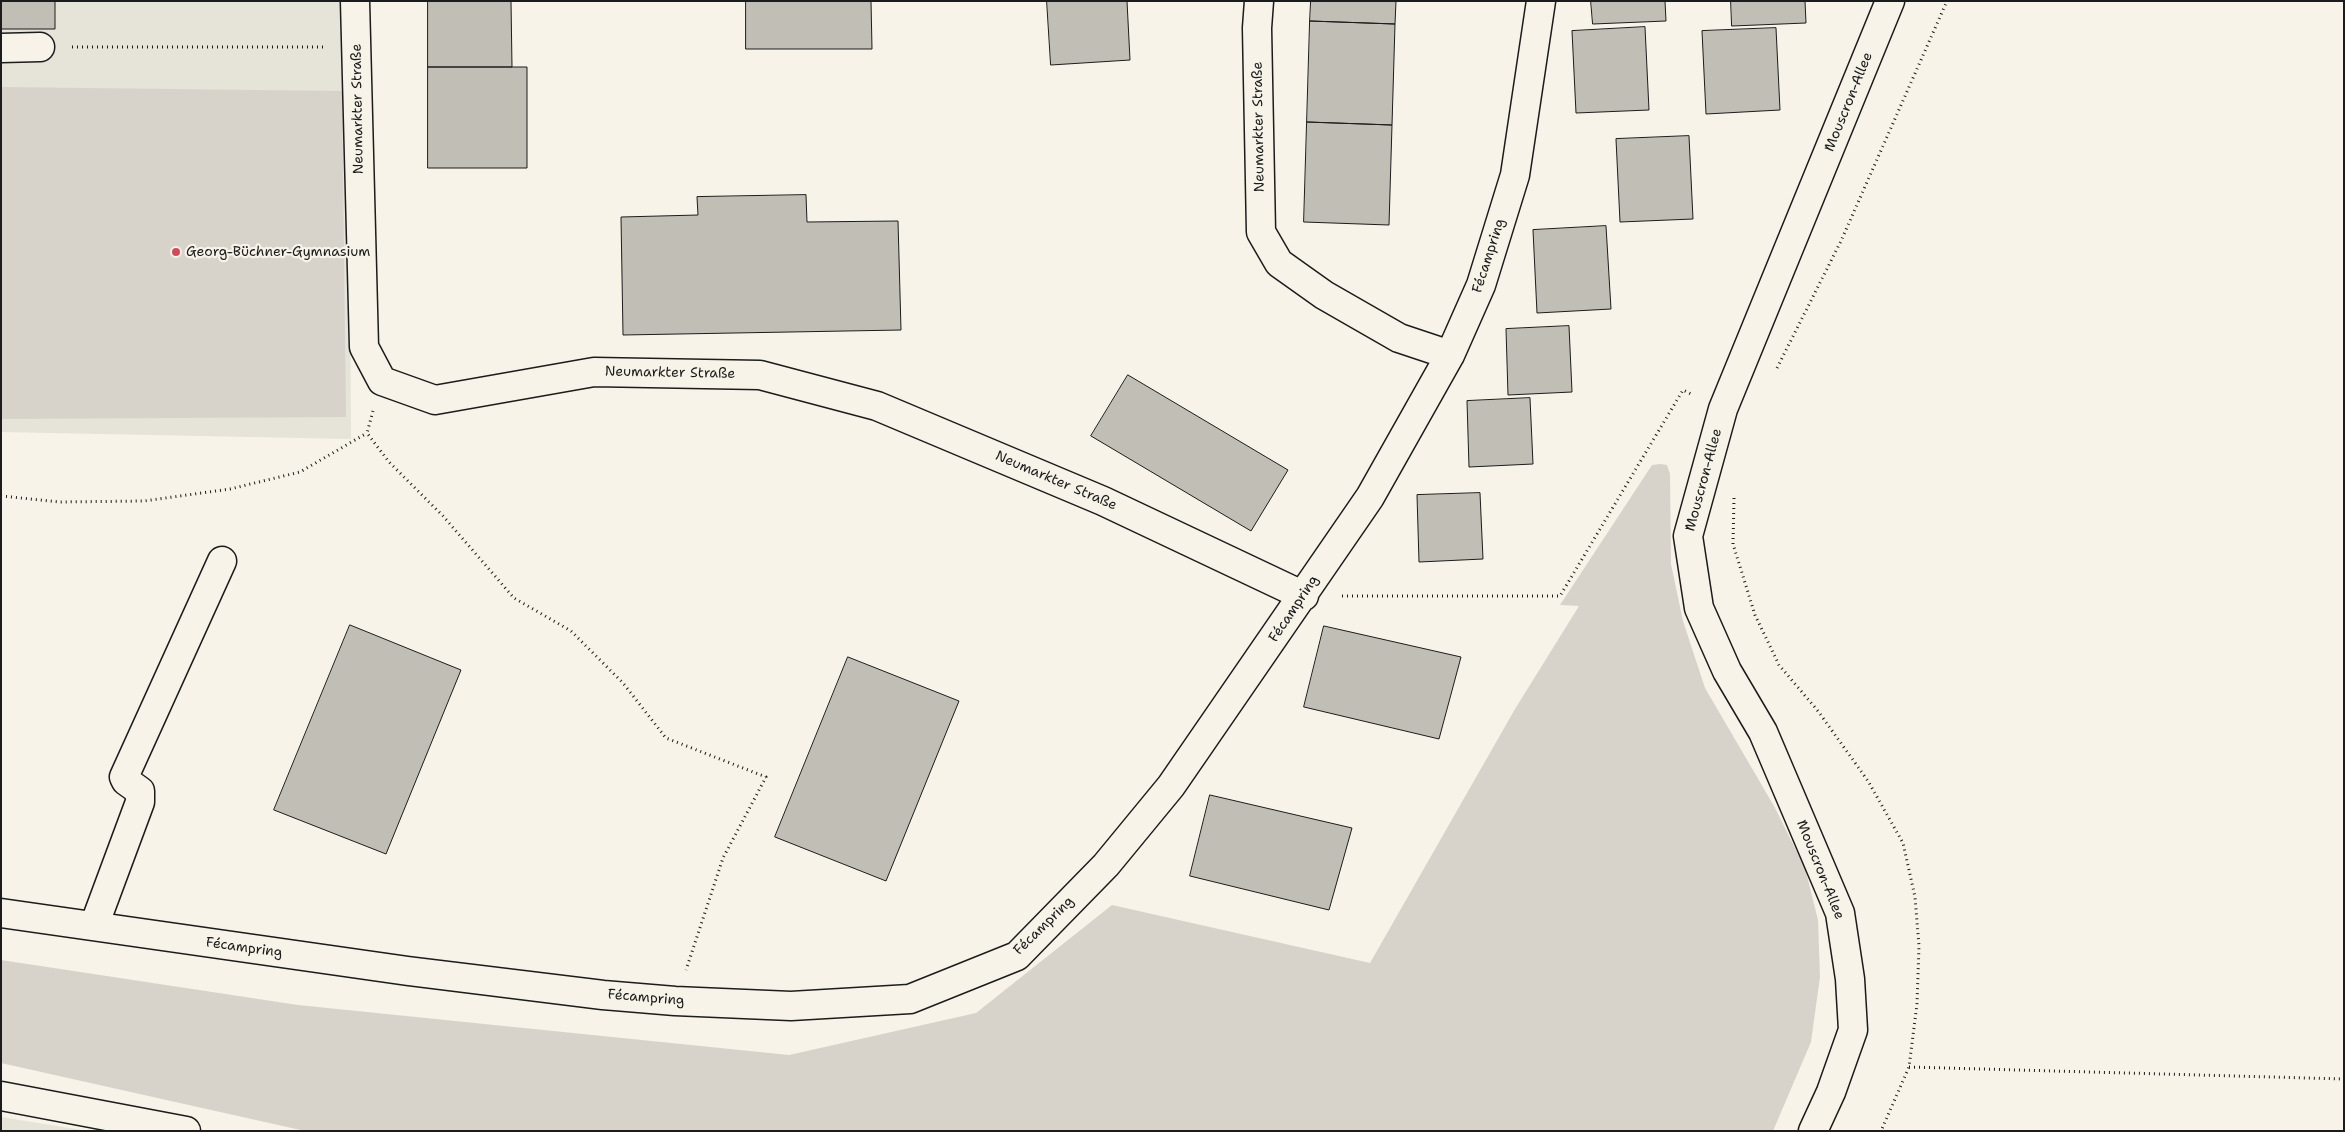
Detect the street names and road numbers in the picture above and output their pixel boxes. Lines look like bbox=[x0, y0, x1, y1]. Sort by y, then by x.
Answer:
street label: Neumarkter Straße bbox=[348, 44, 368, 174]
street label: Mouscron-Allee bbox=[1821, 50, 1877, 154]
street label: Neumarkter Straße bbox=[1249, 62, 1269, 192]
street label: Fécampring bbox=[1469, 217, 1509, 295]
street label: Neumarkter Straße bbox=[605, 363, 735, 383]
street label: Mouscron-Allee bbox=[1682, 427, 1726, 533]
street label: Neumarkter Straße bbox=[993, 448, 1119, 514]
street label: Fécampring bbox=[1265, 572, 1323, 646]
street label: Mouscron-Allee bbox=[1792, 818, 1848, 922]
street label: Fécampring bbox=[1010, 893, 1078, 959]
street label: Fécampring bbox=[205, 934, 283, 962]
street label: Fécampring bbox=[607, 986, 685, 1010]

